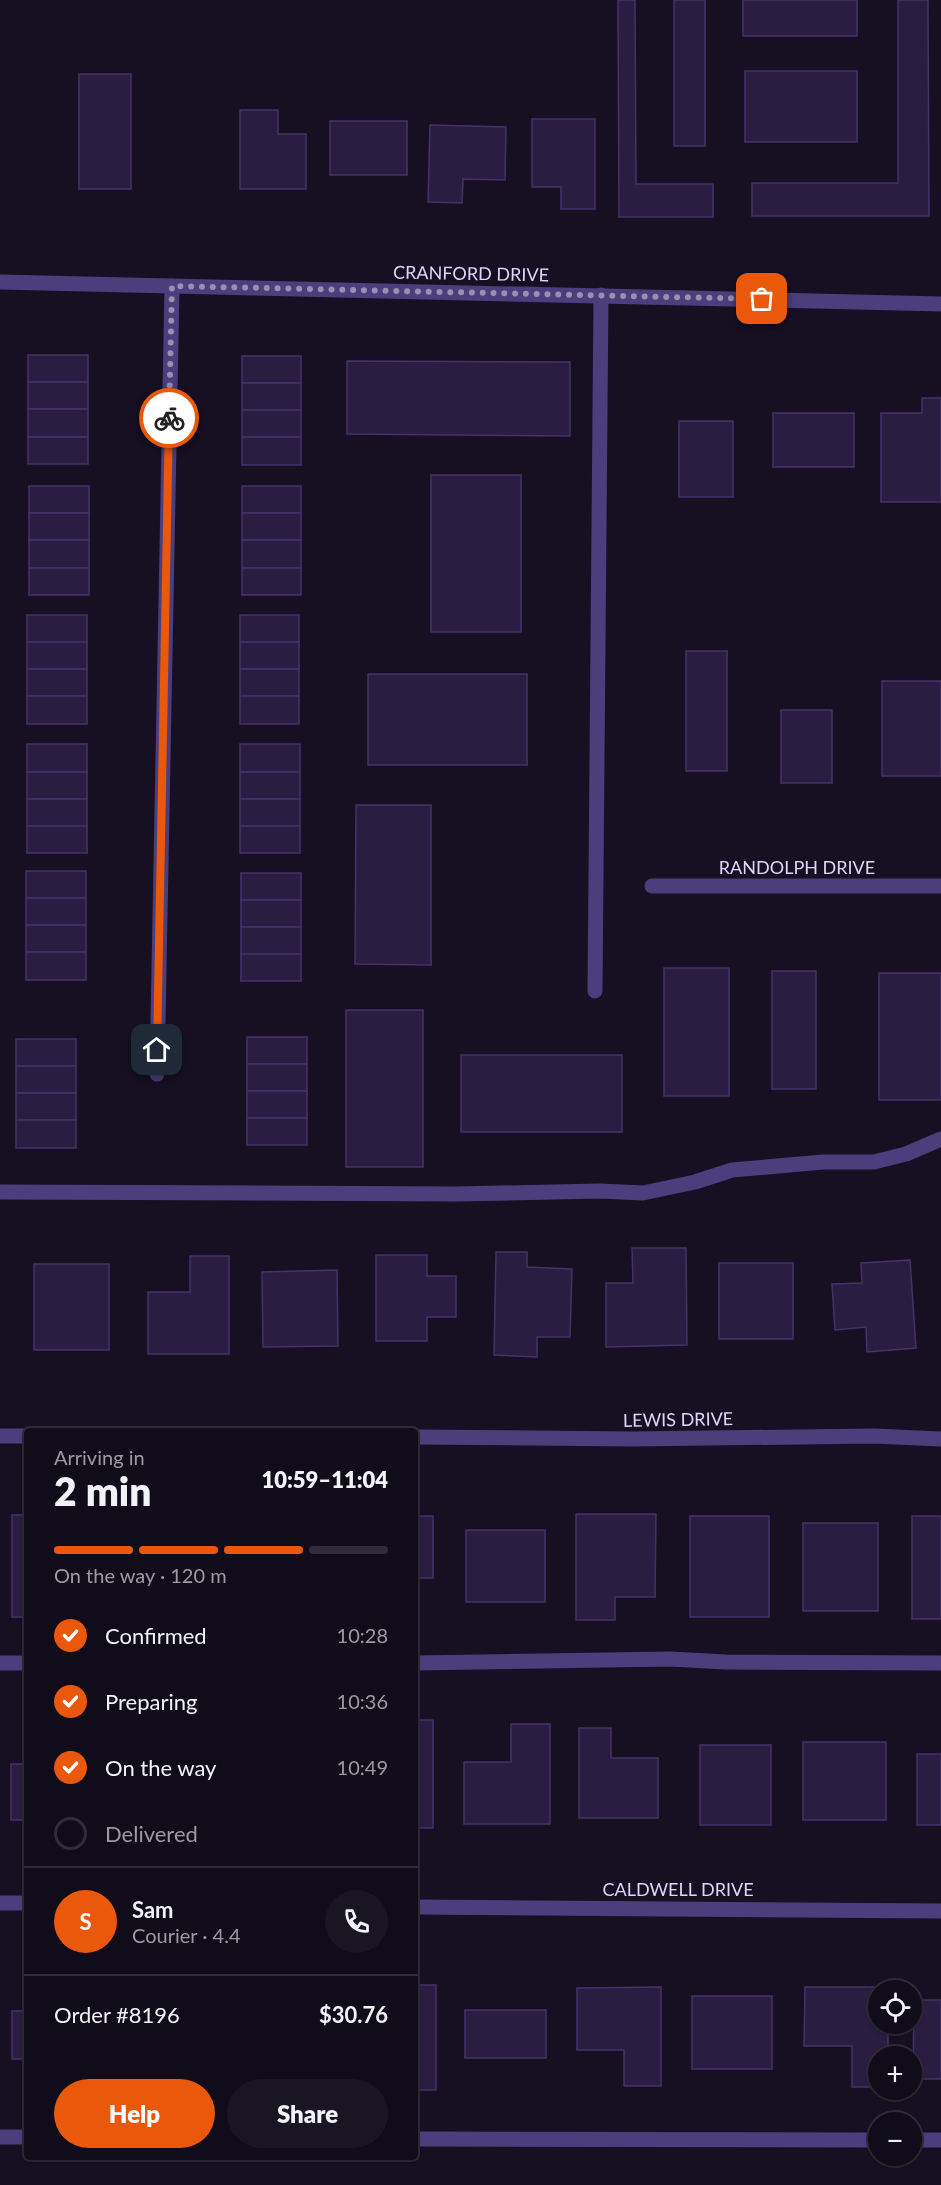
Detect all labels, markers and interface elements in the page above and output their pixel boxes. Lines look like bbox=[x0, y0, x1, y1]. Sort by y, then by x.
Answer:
street label: CRANFORD DRIVE bbox=[393, 261, 549, 285]
pin bbox=[736, 273, 787, 324]
icon: bag bbox=[745, 282, 778, 315]
courier bbox=[139, 388, 199, 448]
icon: bike bbox=[153, 402, 186, 435]
street label: RANDOLPH DRIVE bbox=[719, 856, 875, 878]
pin bbox=[131, 1024, 182, 1075]
icon: home bbox=[140, 1033, 173, 1066]
street label: LEWIS DRIVE bbox=[623, 1407, 733, 1431]
text: Arriving in bbox=[54, 1445, 145, 1469]
text: 10:59–11:04 bbox=[262, 1466, 388, 1493]
text: 2 min bbox=[54, 1468, 151, 1514]
text: On the way · 120 m bbox=[54, 1563, 227, 1587]
icon: check bbox=[54, 1619, 87, 1652]
text: Confirmed bbox=[105, 1622, 207, 1649]
text: 10:28 bbox=[337, 1623, 388, 1647]
icon: check bbox=[54, 1685, 87, 1718]
text: Preparing bbox=[105, 1688, 197, 1715]
text: 10:36 bbox=[337, 1689, 388, 1713]
icon: check bbox=[54, 1751, 87, 1784]
text: On the way bbox=[105, 1754, 216, 1781]
text: 10:49 bbox=[337, 1755, 388, 1779]
text: Delivered bbox=[105, 1820, 198, 1847]
street label: CALDWELL DRIVE bbox=[602, 1878, 754, 1900]
button: phone bbox=[325, 1890, 388, 1953]
text: Sam bbox=[132, 1896, 174, 1923]
text: S bbox=[79, 1908, 92, 1935]
text: Courier · 4.4 bbox=[132, 1923, 241, 1947]
map controls bbox=[868, 1980, 922, 2166]
button: locate bbox=[868, 1980, 922, 2034]
text: Order #8196 bbox=[54, 2001, 180, 2028]
text: $30.76 bbox=[319, 2001, 388, 2028]
button: + bbox=[868, 2046, 922, 2100]
button: Help bbox=[54, 2079, 215, 2148]
button: Share bbox=[227, 2079, 388, 2148]
button: − bbox=[868, 2112, 922, 2166]

